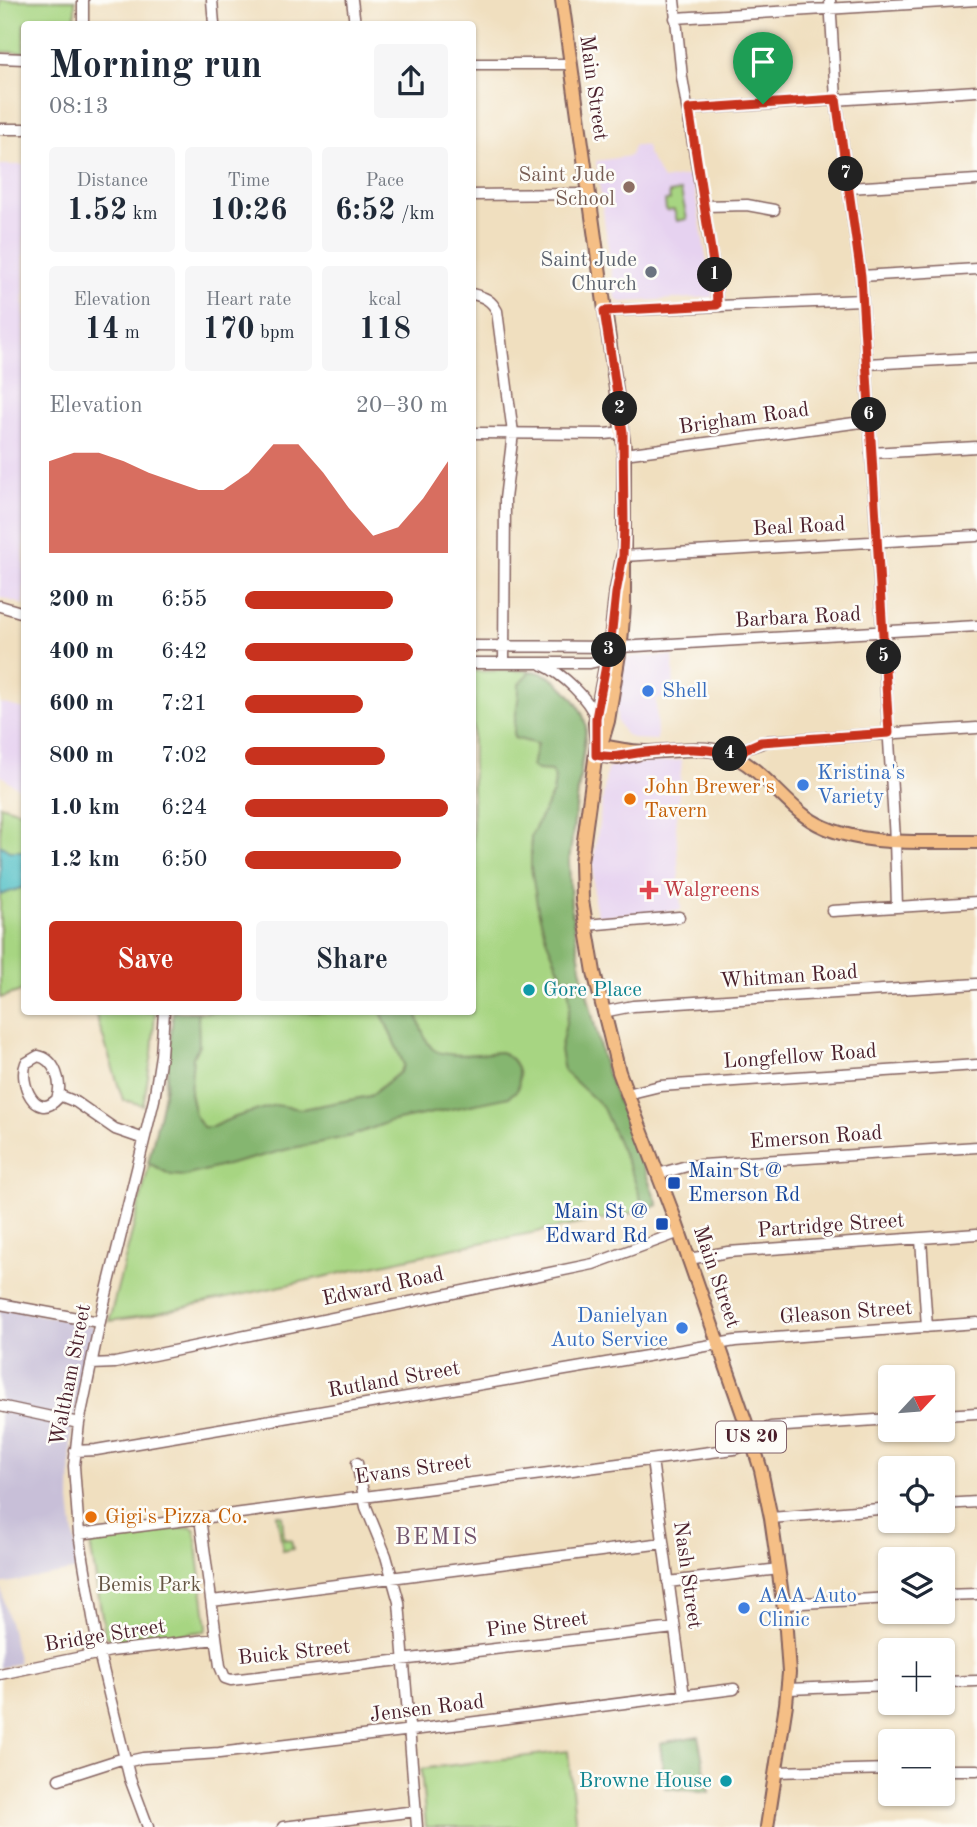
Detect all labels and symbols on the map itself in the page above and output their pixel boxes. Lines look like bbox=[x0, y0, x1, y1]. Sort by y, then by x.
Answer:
pin bbox=[733, 32, 793, 104]
street label: Main Street bbox=[575, 34, 611, 142]
pin: 7 bbox=[828, 156, 864, 192]
place label: Saint Jude School bbox=[518, 165, 615, 210]
marker: Saint Jude School bbox=[621, 179, 637, 195]
place label: Saint Jude Church bbox=[540, 250, 637, 295]
pin: 1 bbox=[698, 258, 732, 292]
marker: Saint Jude Church bbox=[643, 264, 659, 280]
pin: 2 bbox=[602, 392, 638, 426]
pin: 6 bbox=[852, 398, 886, 432]
street label: Brigham Road bbox=[678, 399, 810, 439]
street label: Beal Road bbox=[752, 514, 846, 540]
street label: Barbara Road bbox=[734, 604, 862, 632]
pin: 3 bbox=[592, 632, 626, 668]
pin: 5 bbox=[866, 640, 902, 674]
place label: Shell bbox=[662, 681, 708, 702]
marker: Shell bbox=[640, 683, 656, 699]
pin: 4 bbox=[712, 736, 748, 772]
place label: Kristina's Variety bbox=[817, 763, 905, 808]
place label: John Brewer's Tavern bbox=[644, 777, 775, 822]
marker: Kristina's Variety bbox=[795, 777, 811, 793]
marker: John Brewer's Tavern bbox=[622, 791, 638, 807]
place label: Walgreens bbox=[663, 880, 760, 901]
marker: Walgreens bbox=[641, 882, 657, 898]
street label: Whitman Road bbox=[719, 962, 859, 992]
place label: Gore Place bbox=[543, 980, 642, 1001]
marker: Gore Place bbox=[521, 982, 537, 998]
street label: Longfellow Road bbox=[722, 1041, 878, 1073]
street label: Emerson Road bbox=[749, 1123, 883, 1153]
place label: Main St @ Emerson Rd bbox=[688, 1161, 800, 1206]
marker: Main St @ Emerson Rd bbox=[666, 1175, 682, 1191]
place label: Main St @ Edward Rd bbox=[545, 1202, 648, 1247]
street label: Partridge Street bbox=[757, 1210, 905, 1242]
marker: Main St @ Edward Rd bbox=[654, 1216, 670, 1232]
street label: Main Street bbox=[689, 1223, 743, 1331]
street label: Edward Road bbox=[320, 1264, 446, 1310]
street label: Gleason Street bbox=[779, 1298, 913, 1328]
street label: Waltham Street bbox=[47, 1302, 95, 1448]
place label: Danielyan Auto Service bbox=[550, 1306, 668, 1351]
marker: Danielyan Auto Service bbox=[674, 1320, 690, 1336]
street label: Rutland Street bbox=[326, 1358, 462, 1402]
north arrow bbox=[878, 1365, 956, 1442]
road number: US 20 bbox=[716, 1422, 786, 1452]
street label: Evans Street bbox=[353, 1451, 473, 1489]
place label: Gigi's Pizza Co. bbox=[105, 1507, 248, 1528]
marker: Gigi's Pizza Co. bbox=[83, 1509, 99, 1525]
street label: Nash Street bbox=[669, 1520, 705, 1630]
district label: BEMIS bbox=[395, 1526, 479, 1549]
park label: Bemis Park bbox=[97, 1575, 201, 1596]
place label: AAA Auto Clinic bbox=[758, 1586, 857, 1631]
marker: AAA Auto Clinic bbox=[736, 1600, 752, 1616]
street label: Pine Street bbox=[485, 1608, 589, 1642]
street label: Bridge Street bbox=[43, 1616, 167, 1656]
street label: Buick Street bbox=[237, 1637, 351, 1669]
street label: Jensen Road bbox=[369, 1692, 485, 1726]
place label: Browne House bbox=[579, 1771, 712, 1792]
marker: Browne House bbox=[718, 1773, 734, 1789]

